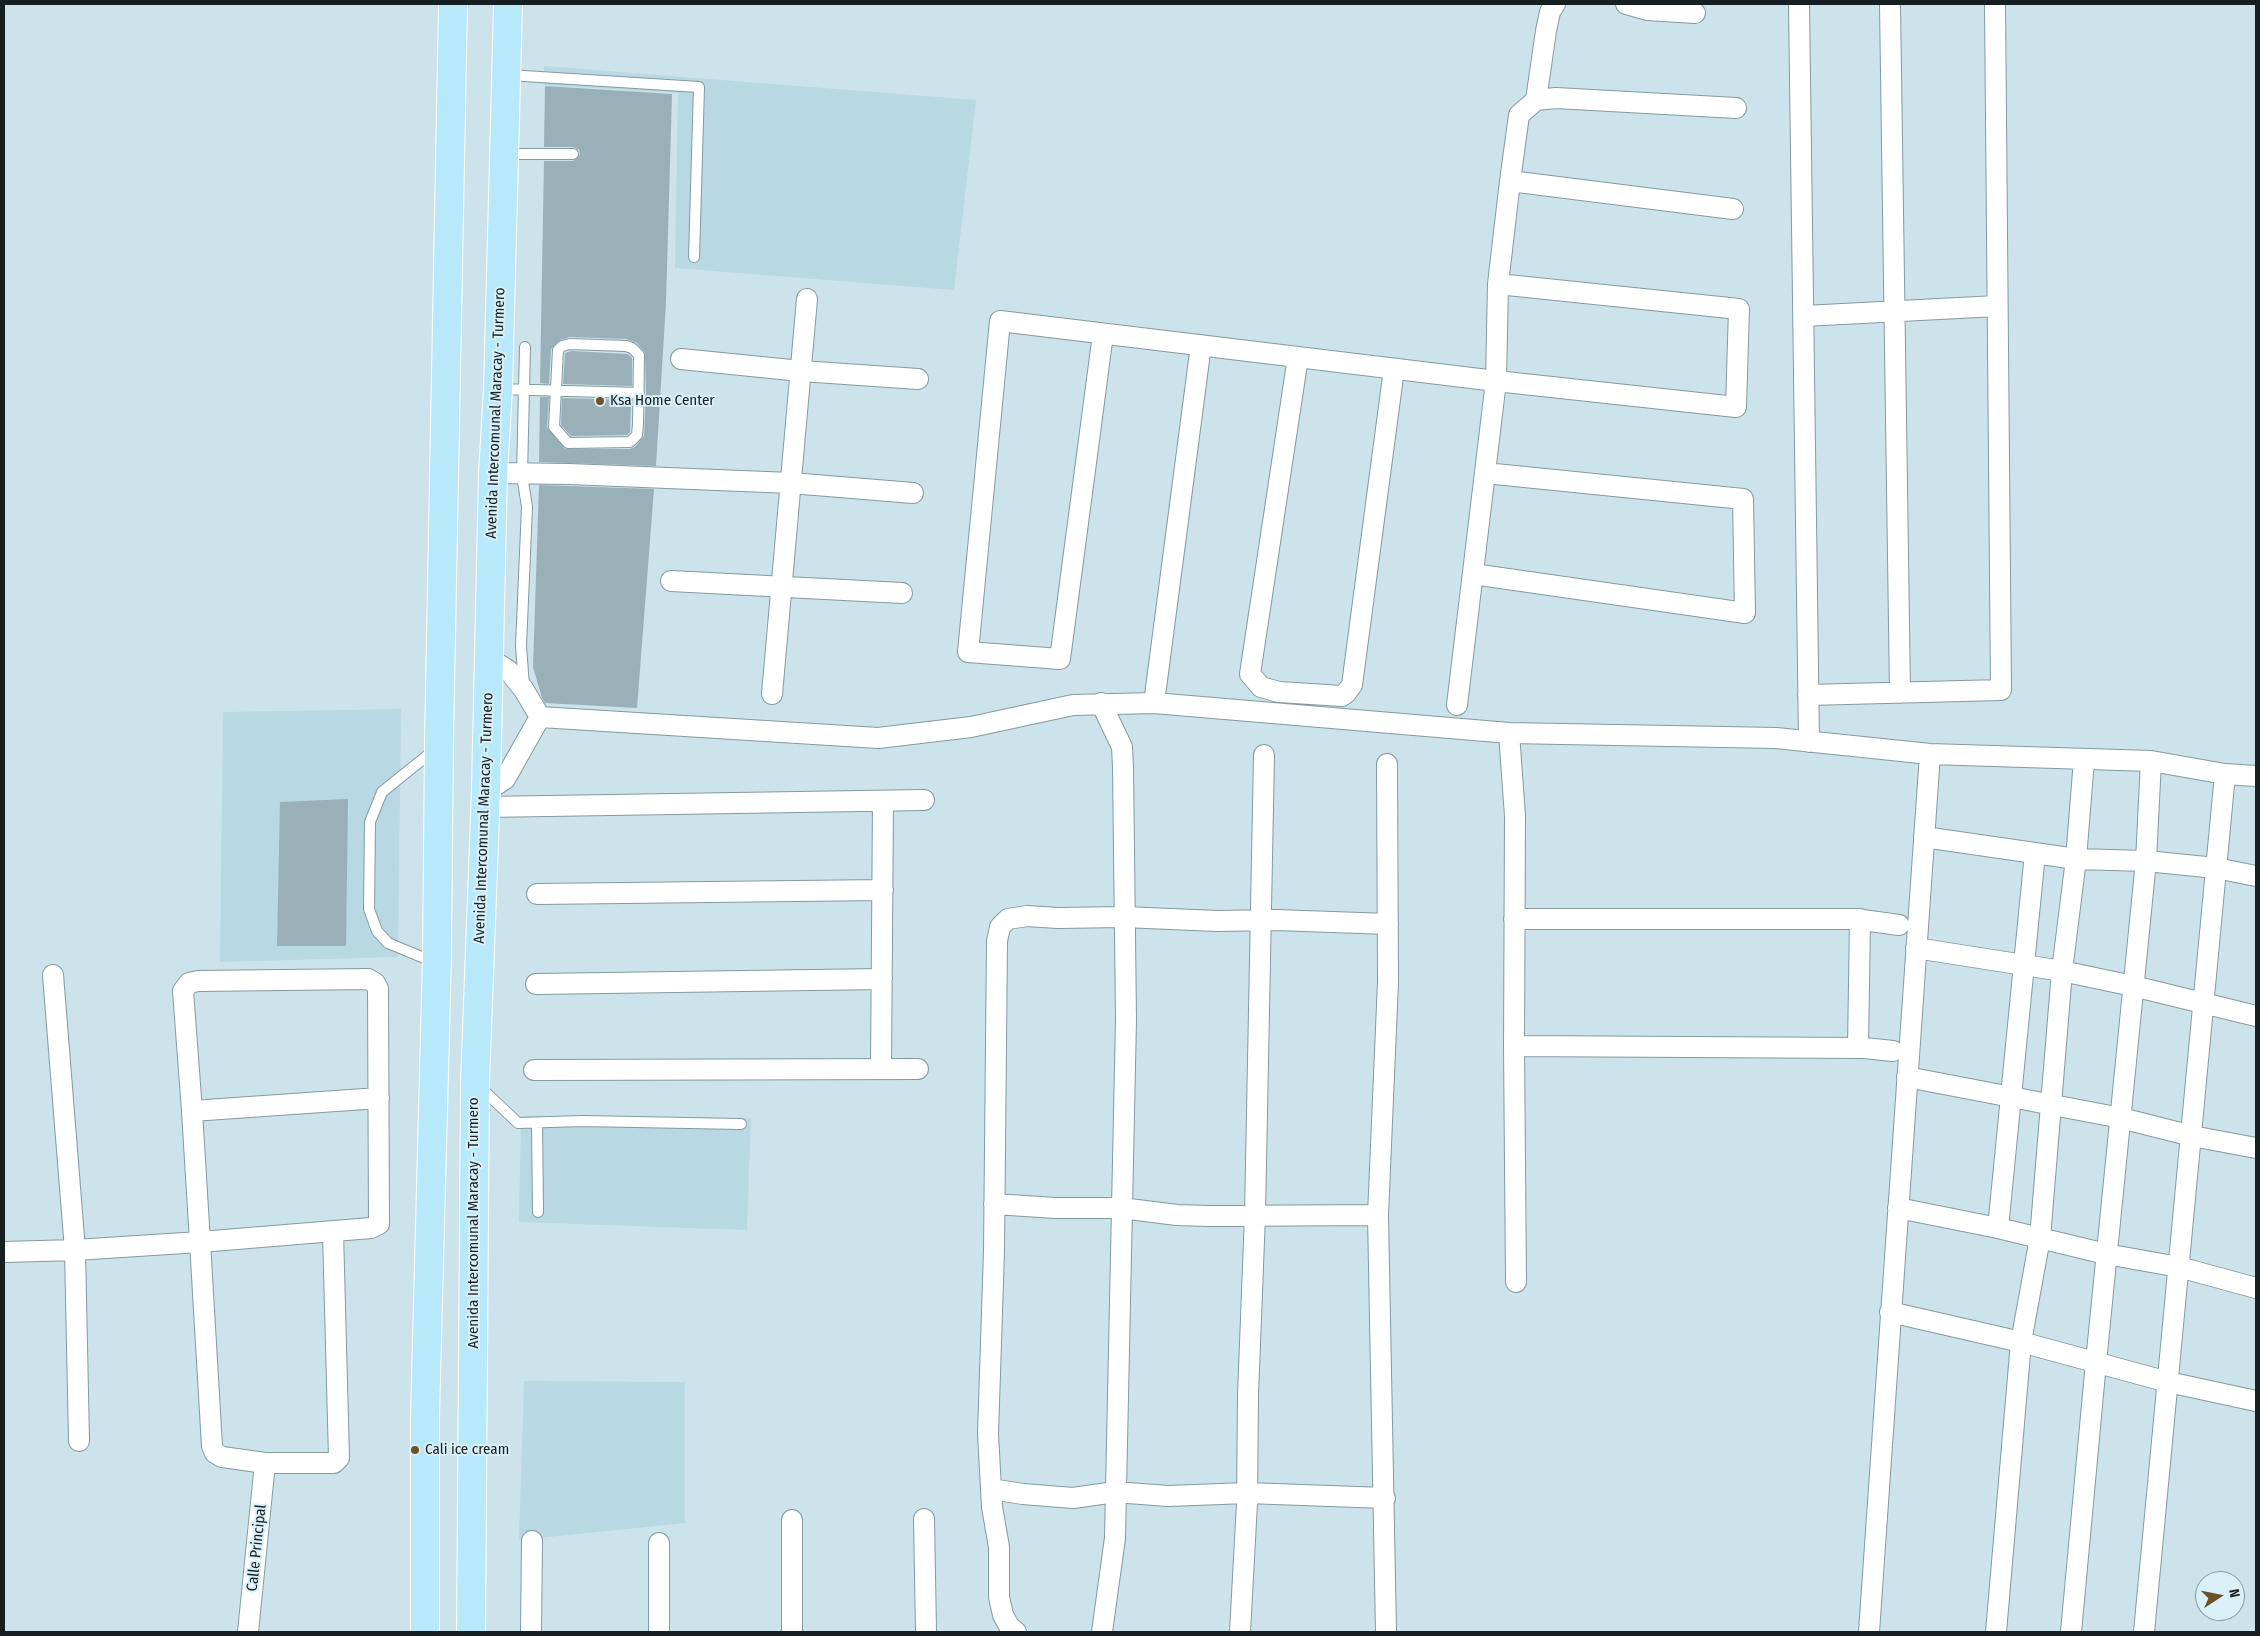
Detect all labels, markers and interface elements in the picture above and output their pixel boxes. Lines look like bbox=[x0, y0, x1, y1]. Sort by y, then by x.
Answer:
street label: Avenida Intercomunal Maracay - Turmero bbox=[483, 287, 509, 539]
place label: Ksa Home Center bbox=[610, 392, 715, 410]
marker: Ksa Home Center bbox=[594, 395, 606, 407]
street label: Avenida Intercomunal Maracay - Turmero bbox=[471, 692, 497, 944]
street label: Avenida Intercomunal Maracay - Turmero bbox=[465, 1097, 483, 1349]
place label: Cali ice cream bbox=[425, 1441, 509, 1459]
marker: Cali ice cream bbox=[409, 1444, 421, 1456]
street label: Calle Principal bbox=[243, 1504, 271, 1592]
north arrow bbox=[2195, 1571, 2245, 1621]
text: N bbox=[2225, 1587, 2243, 1599]

